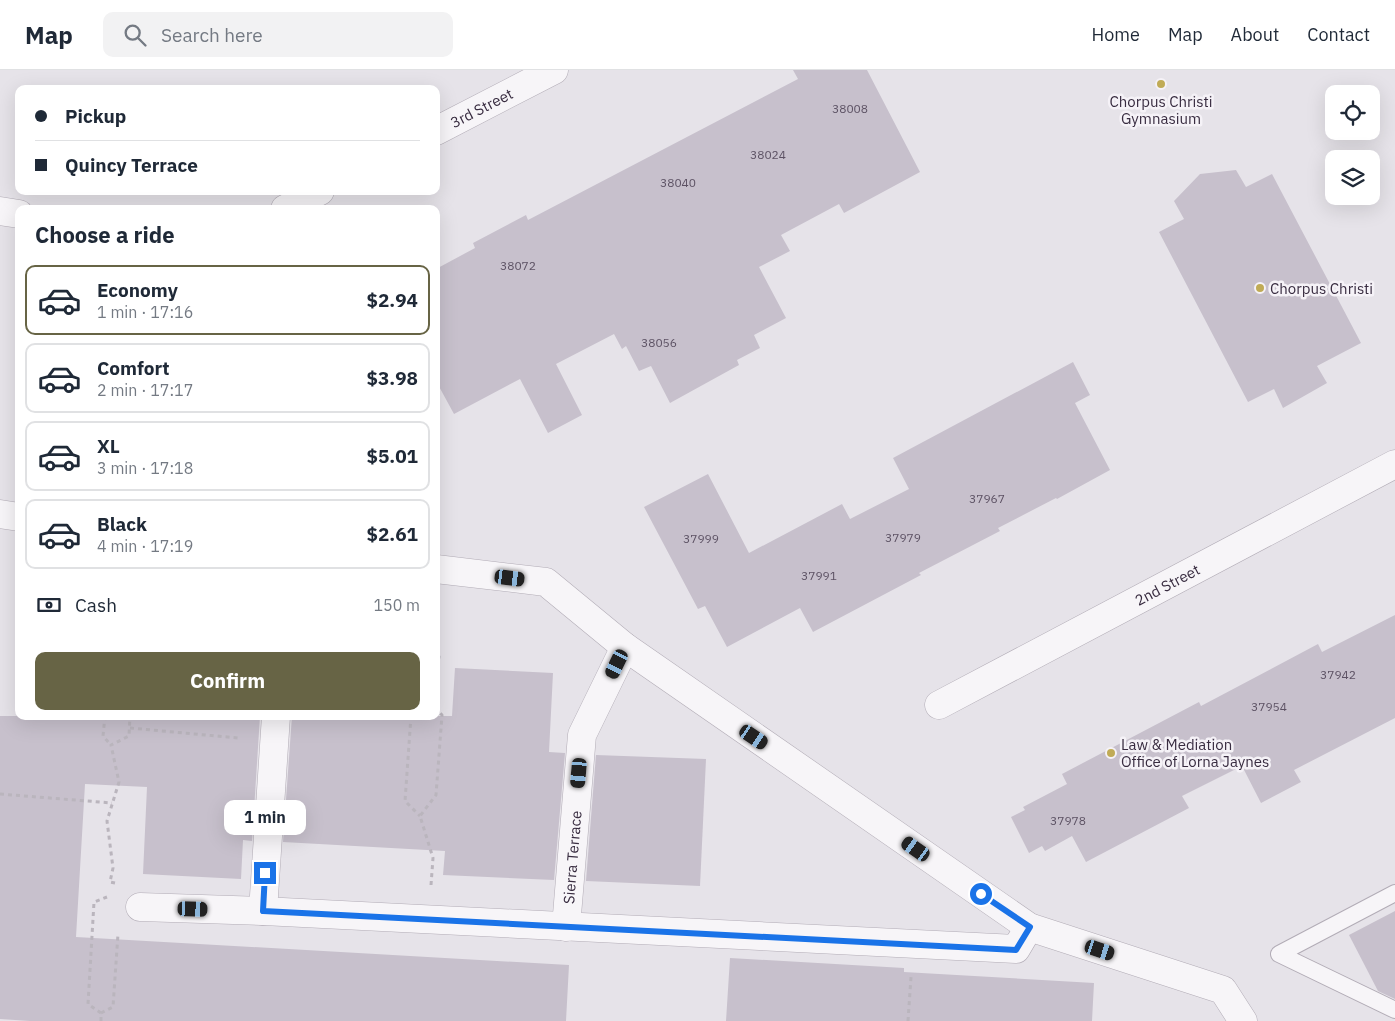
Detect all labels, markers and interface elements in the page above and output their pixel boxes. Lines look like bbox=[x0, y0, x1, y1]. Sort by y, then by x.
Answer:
search box bbox=[103, 12, 453, 57]
text: Map bbox=[25, 19, 73, 51]
icon: search bbox=[121, 21, 149, 49]
text: Search here bbox=[161, 23, 263, 47]
text: Home bbox=[1092, 23, 1140, 46]
text: Map bbox=[1168, 23, 1203, 46]
text: About bbox=[1231, 23, 1279, 46]
text: Contact bbox=[1307, 23, 1370, 46]
marker: Chorpus Christi Gymnasium bbox=[1155, 78, 1167, 90]
street label: 3rd Street bbox=[447, 84, 516, 132]
map controls bbox=[1325, 85, 1380, 205]
button: locate bbox=[1325, 85, 1380, 140]
place label: Chorpus Christi Gymnasium bbox=[1109, 92, 1213, 128]
house number: 38008 bbox=[832, 101, 868, 116]
text: Pickup bbox=[65, 104, 126, 128]
house number: 38024 bbox=[750, 147, 786, 162]
button: layers bbox=[1325, 150, 1380, 205]
text: Quincy Terrace bbox=[65, 153, 198, 177]
house number: 38040 bbox=[660, 175, 696, 190]
text: Choose a ride bbox=[35, 220, 175, 249]
house number: 38072 bbox=[500, 258, 536, 273]
icon: car bbox=[37, 278, 82, 323]
text: Economy bbox=[97, 278, 178, 302]
place label: Chorpus Christi bbox=[1270, 279, 1373, 298]
marker: Chorpus Christi bbox=[1254, 282, 1266, 294]
text: $2.94 bbox=[366, 288, 418, 312]
text: 1 min · 17:16 bbox=[97, 302, 193, 322]
house number: 38056 bbox=[641, 335, 677, 350]
icon: car bbox=[37, 356, 82, 401]
text: Comfort bbox=[97, 356, 170, 380]
text: $3.98 bbox=[366, 366, 418, 390]
text: 2 min · 17:17 bbox=[97, 380, 193, 400]
icon: car bbox=[37, 434, 82, 479]
text: XL bbox=[97, 434, 120, 458]
text: $5.01 bbox=[366, 444, 418, 468]
text: 3 min · 17:18 bbox=[97, 458, 193, 478]
house number: 37967 bbox=[969, 491, 1005, 506]
icon: car bbox=[37, 512, 82, 557]
text: Black bbox=[97, 512, 147, 536]
text: $2.61 bbox=[366, 522, 418, 546]
house number: 37979 bbox=[885, 530, 921, 545]
house number: 37999 bbox=[683, 531, 719, 546]
text: 4 min · 17:19 bbox=[97, 536, 193, 556]
street label: 2nd Street bbox=[1131, 559, 1203, 609]
house number: 37991 bbox=[801, 568, 837, 583]
car bbox=[494, 569, 525, 587]
icon: cash bbox=[35, 591, 63, 619]
text: Cash bbox=[75, 593, 117, 617]
text: 150 m bbox=[373, 595, 420, 615]
car bbox=[603, 647, 630, 681]
button: Confirm bbox=[35, 652, 420, 710]
house number: 37942 bbox=[1320, 667, 1356, 682]
house number: 37954 bbox=[1251, 699, 1287, 714]
car bbox=[737, 722, 770, 752]
place label: Law & Mediation Office of Lorna Jaynes bbox=[1121, 735, 1269, 771]
marker: Law & Mediation Office of Lorna Jaynes bbox=[1105, 747, 1117, 759]
car bbox=[570, 757, 587, 789]
callout: 1 min bbox=[224, 800, 306, 836]
text: 1 min bbox=[244, 807, 286, 827]
street label: Sierra Terrace bbox=[558, 810, 585, 905]
house number: 37978 bbox=[1050, 813, 1086, 828]
car bbox=[899, 834, 932, 864]
route end bbox=[254, 862, 276, 884]
route start bbox=[970, 883, 992, 905]
car bbox=[177, 901, 208, 917]
car bbox=[1083, 938, 1116, 962]

